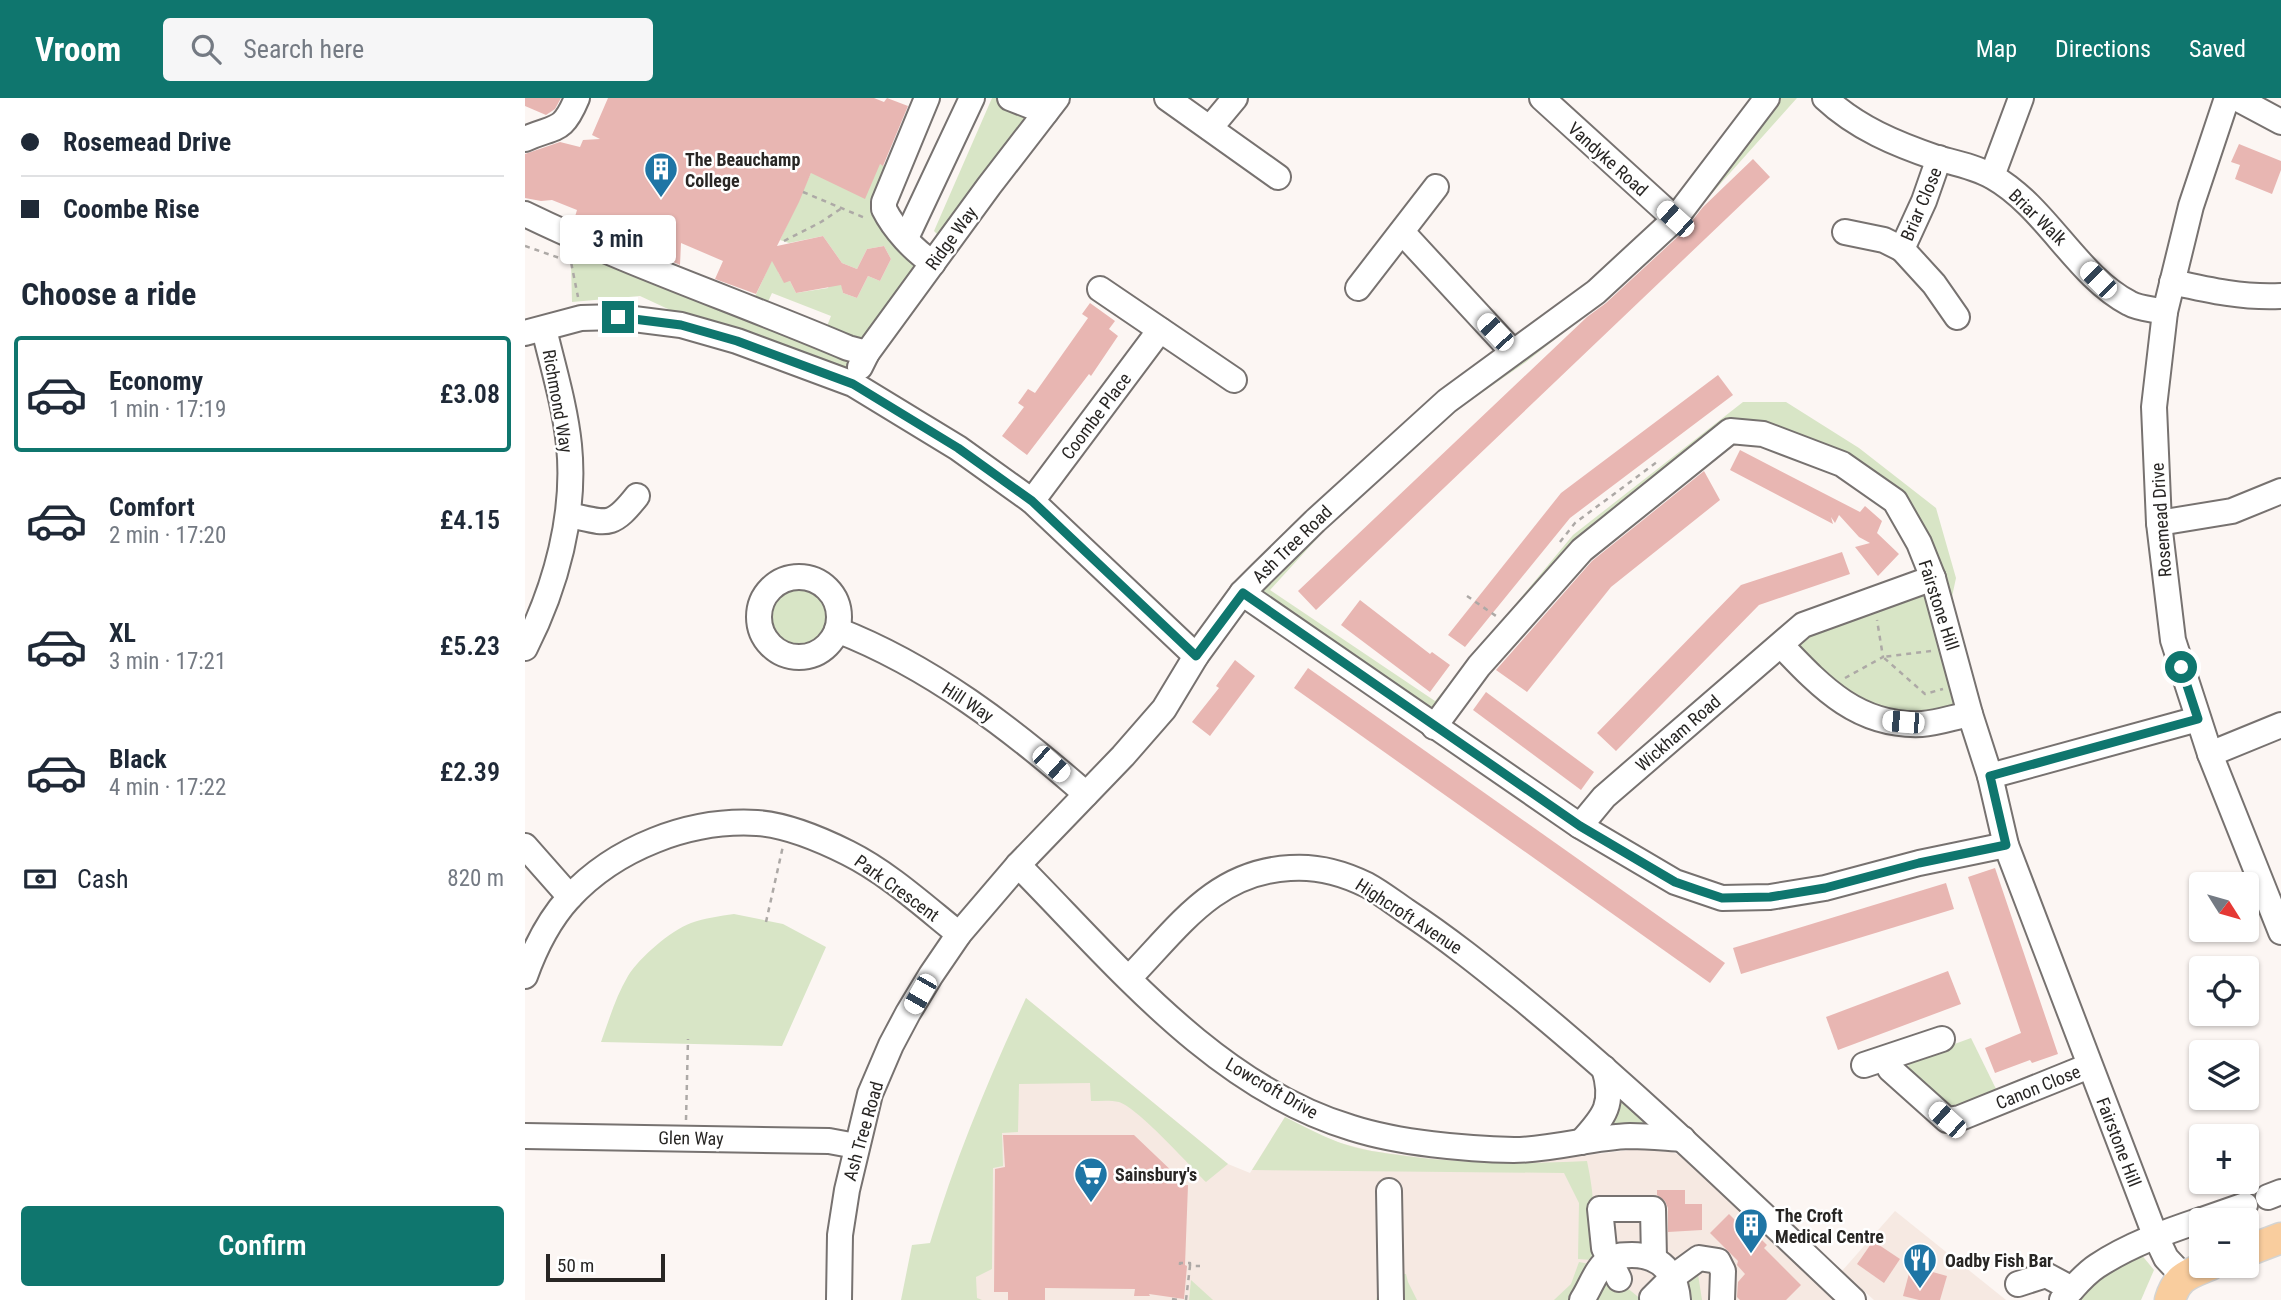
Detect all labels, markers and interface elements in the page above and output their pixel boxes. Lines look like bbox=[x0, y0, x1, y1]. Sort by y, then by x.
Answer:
search box bbox=[163, 18, 653, 81]
text: Vroom bbox=[35, 30, 121, 69]
icon: search bbox=[187, 30, 225, 68]
text: Search here bbox=[243, 34, 364, 64]
text: Map bbox=[1976, 35, 2017, 63]
text: Directions bbox=[2055, 35, 2151, 63]
text: Saved bbox=[2189, 35, 2246, 63]
street label: Vandyke Road bbox=[1564, 118, 1652, 200]
text: Rosemead Drive bbox=[63, 127, 231, 157]
place label: The Beauchamp College bbox=[685, 149, 800, 191]
building icon: The Beauchamp College bbox=[642, 150, 680, 199]
street label: Briar Close bbox=[1896, 164, 1946, 244]
street label: Briar Walk bbox=[2005, 184, 2071, 250]
text: Coombe Rise bbox=[63, 194, 199, 224]
car bbox=[1653, 197, 1698, 241]
street label: Ridge Way bbox=[921, 202, 981, 274]
callout: 3 min bbox=[560, 216, 676, 264]
text: 3 min bbox=[593, 226, 643, 253]
car bbox=[2076, 258, 2121, 302]
text: Choose a ride bbox=[21, 275, 196, 313]
route end bbox=[602, 301, 634, 333]
car bbox=[1473, 309, 1518, 355]
street label: Richmond Way bbox=[539, 348, 577, 455]
icon: car bbox=[25, 363, 88, 426]
text: Economy bbox=[109, 366, 203, 396]
street label: Coombe Place bbox=[1057, 369, 1135, 463]
text: £3.08 bbox=[440, 379, 500, 409]
text: 1 min · 17:19 bbox=[109, 396, 226, 423]
street label: Rosemead Drive bbox=[2147, 462, 2175, 578]
icon: car bbox=[25, 489, 88, 552]
text: Comfort bbox=[109, 492, 195, 522]
street label: Ash Tree Road bbox=[1248, 501, 1336, 587]
text: £4.15 bbox=[440, 505, 500, 535]
text: 2 min · 17:20 bbox=[109, 522, 226, 549]
street label: Fairstone Hill bbox=[1915, 557, 1963, 653]
icon: car bbox=[25, 615, 88, 678]
text: XL bbox=[109, 618, 136, 648]
text: £5.23 bbox=[440, 631, 500, 661]
text: 3 min · 17:21 bbox=[109, 648, 226, 675]
route start bbox=[2165, 651, 2197, 683]
street label: Hill Way bbox=[938, 678, 998, 727]
street label: Wickham Road bbox=[1631, 690, 1725, 776]
car bbox=[1882, 710, 1925, 734]
icon: car bbox=[25, 741, 88, 804]
car bbox=[1029, 742, 1074, 786]
text: Black bbox=[109, 744, 167, 774]
text: £2.39 bbox=[440, 757, 500, 787]
text: 4 min · 17:22 bbox=[109, 774, 226, 801]
street label: Park Crescent bbox=[851, 850, 943, 926]
icon: cash bbox=[21, 860, 59, 898]
text: Cash bbox=[77, 864, 129, 894]
text: 820 m bbox=[447, 865, 504, 892]
north arrow bbox=[2189, 872, 2259, 942]
map controls bbox=[2189, 872, 2259, 1278]
street label: Highcroft Avenue bbox=[1352, 874, 1466, 958]
button: locate bbox=[2189, 956, 2259, 1026]
car bbox=[901, 971, 940, 1017]
button: layers bbox=[2189, 1040, 2259, 1110]
street label: Lowcroft Drive bbox=[1222, 1053, 1322, 1123]
street label: Canon Close bbox=[1993, 1061, 2083, 1113]
street label: Ash Tree Road bbox=[839, 1079, 887, 1183]
street label: Fairstone Hill bbox=[2092, 1094, 2146, 1190]
car bbox=[1925, 1098, 1970, 1142]
button: + bbox=[2189, 1124, 2259, 1194]
street label: Glen Way bbox=[658, 1127, 724, 1149]
supermarket icon: Sainsbury's bbox=[1072, 1155, 1110, 1204]
place label: Sainsbury's bbox=[1115, 1164, 1197, 1185]
place label: The Croft Medical Centre bbox=[1775, 1205, 1884, 1247]
button: Confirm bbox=[21, 1206, 504, 1286]
building icon: The Croft Medical Centre bbox=[1732, 1206, 1770, 1255]
button: − bbox=[2189, 1208, 2259, 1278]
restaurant icon: Oadby Fish Bar bbox=[1901, 1241, 1939, 1290]
place label: Oadby Fish Bar bbox=[1945, 1250, 2053, 1271]
scale bar bbox=[546, 1251, 665, 1283]
text: 50 m bbox=[557, 1254, 594, 1277]

